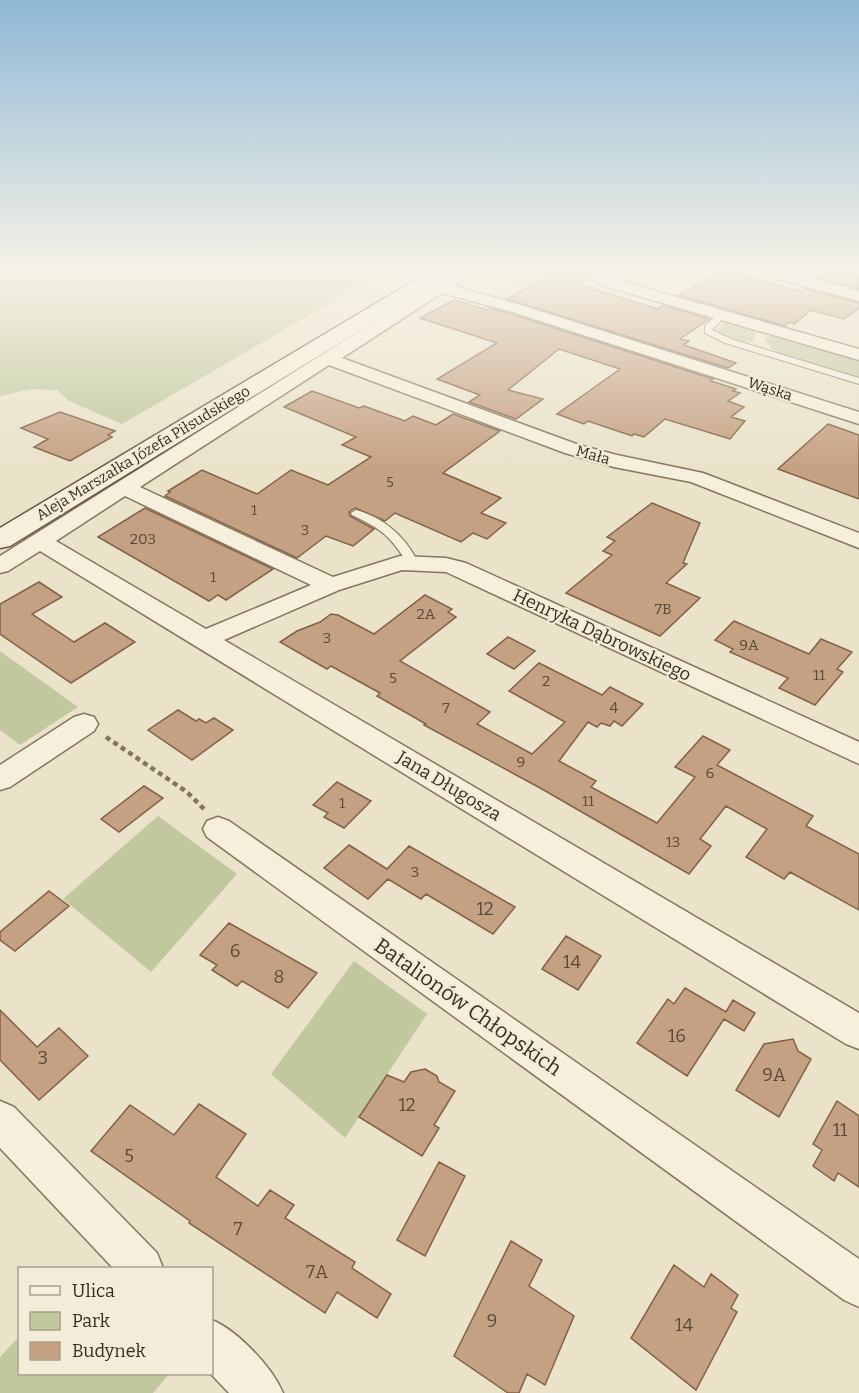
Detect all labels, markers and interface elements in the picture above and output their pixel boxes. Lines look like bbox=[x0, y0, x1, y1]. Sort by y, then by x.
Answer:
street label: Wąska bbox=[745, 373, 795, 405]
street label: Aleja Marszałka Józefa Piłsudskiego bbox=[33, 382, 253, 524]
street label: Mała bbox=[574, 442, 612, 468]
house number: 5 bbox=[386, 474, 394, 491]
house number: 1 bbox=[251, 501, 257, 519]
house number: 3 bbox=[301, 521, 309, 539]
house number: 203 bbox=[130, 530, 156, 548]
house number: 1 bbox=[210, 568, 216, 586]
street label: Henryka Dąbrowskiego bbox=[509, 584, 695, 686]
house number: 7B bbox=[654, 600, 672, 618]
house number: 2A bbox=[417, 605, 436, 623]
house number: 3 bbox=[323, 629, 331, 647]
house number: 9A bbox=[739, 636, 759, 654]
house number: 11 bbox=[813, 666, 825, 684]
house number: 5 bbox=[389, 669, 397, 687]
house number: 2 bbox=[542, 672, 550, 690]
house number: 7 bbox=[442, 699, 450, 717]
house number: 4 bbox=[610, 699, 619, 717]
street label: Jana Długosza bbox=[392, 746, 505, 826]
house number: 9 bbox=[517, 753, 525, 771]
house number: 6 bbox=[706, 764, 715, 782]
house number: 11 bbox=[582, 792, 594, 810]
house number: 1 bbox=[339, 794, 345, 812]
house number: 13 bbox=[666, 833, 680, 851]
house number: 3 bbox=[411, 863, 419, 881]
house number: 12 bbox=[476, 898, 494, 920]
street label: Batalionów Chłopskich bbox=[369, 932, 567, 1082]
house number: 6 bbox=[230, 940, 240, 962]
house number: 14 bbox=[563, 951, 581, 973]
house number: 8 bbox=[274, 966, 284, 988]
house number: 16 bbox=[668, 1025, 686, 1047]
house number: 3 bbox=[38, 1047, 48, 1069]
house number: 9A bbox=[762, 1064, 786, 1086]
house number: 12 bbox=[398, 1094, 416, 1116]
house number: 11 bbox=[833, 1119, 848, 1141]
house number: 5 bbox=[124, 1145, 134, 1167]
house number: 7 bbox=[233, 1218, 243, 1240]
house number: 7A bbox=[306, 1261, 328, 1283]
legend bbox=[18, 1267, 213, 1375]
text: Ulica bbox=[72, 1280, 115, 1302]
text: Park bbox=[72, 1310, 111, 1332]
house number: 9 bbox=[487, 1310, 497, 1332]
house number: 14 bbox=[675, 1314, 693, 1336]
text: Budynek bbox=[72, 1340, 147, 1362]

